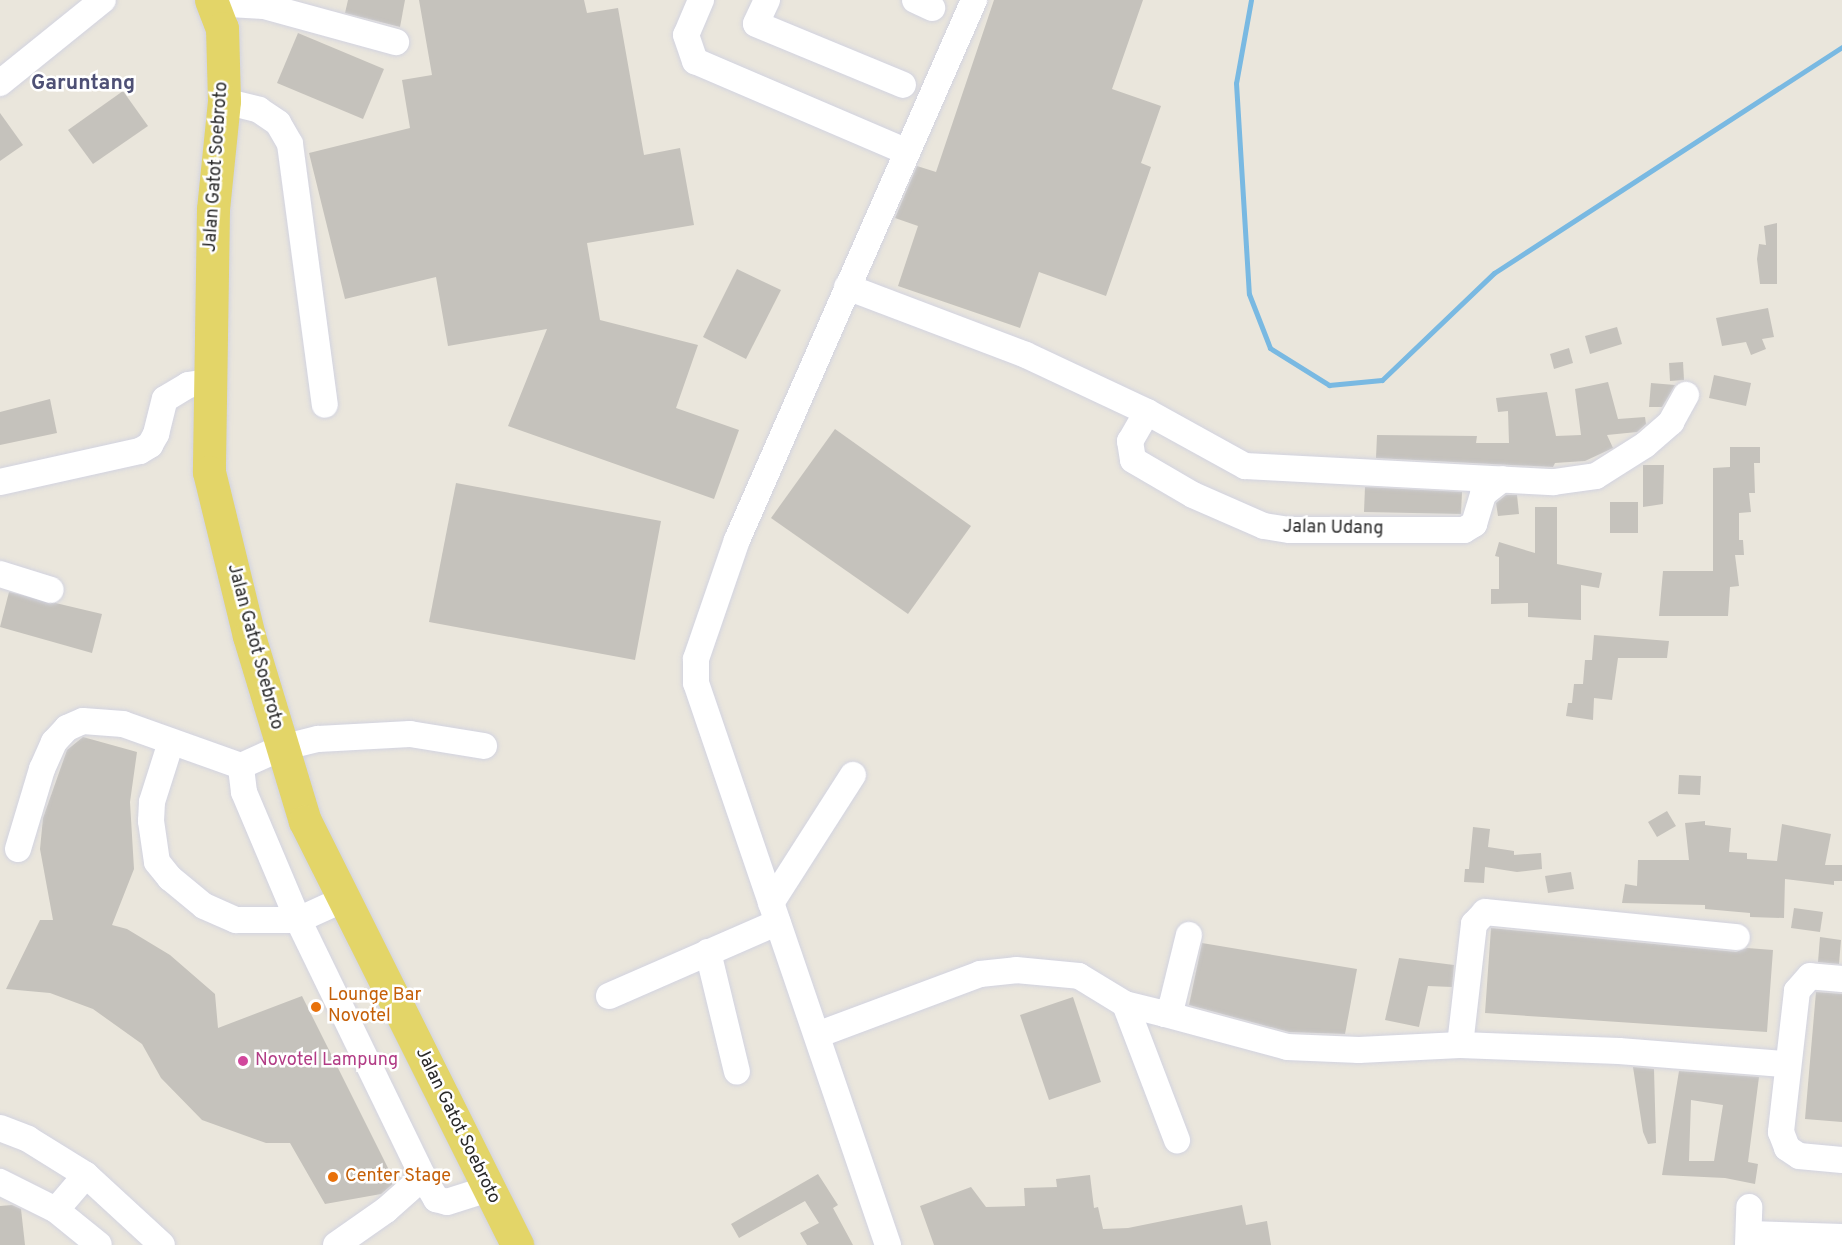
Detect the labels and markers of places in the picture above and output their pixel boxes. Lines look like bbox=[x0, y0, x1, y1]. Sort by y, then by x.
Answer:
place label: Lounge Bar Novotel bbox=[328, 986, 421, 1028]
marker: Lounge Bar Novotel bbox=[309, 1000, 323, 1014]
place label: Novotel Lampung bbox=[255, 1050, 398, 1072]
marker: Novotel Lampung bbox=[236, 1054, 250, 1068]
place label: Center Stage bbox=[345, 1166, 451, 1188]
marker: Center Stage bbox=[326, 1170, 340, 1184]

